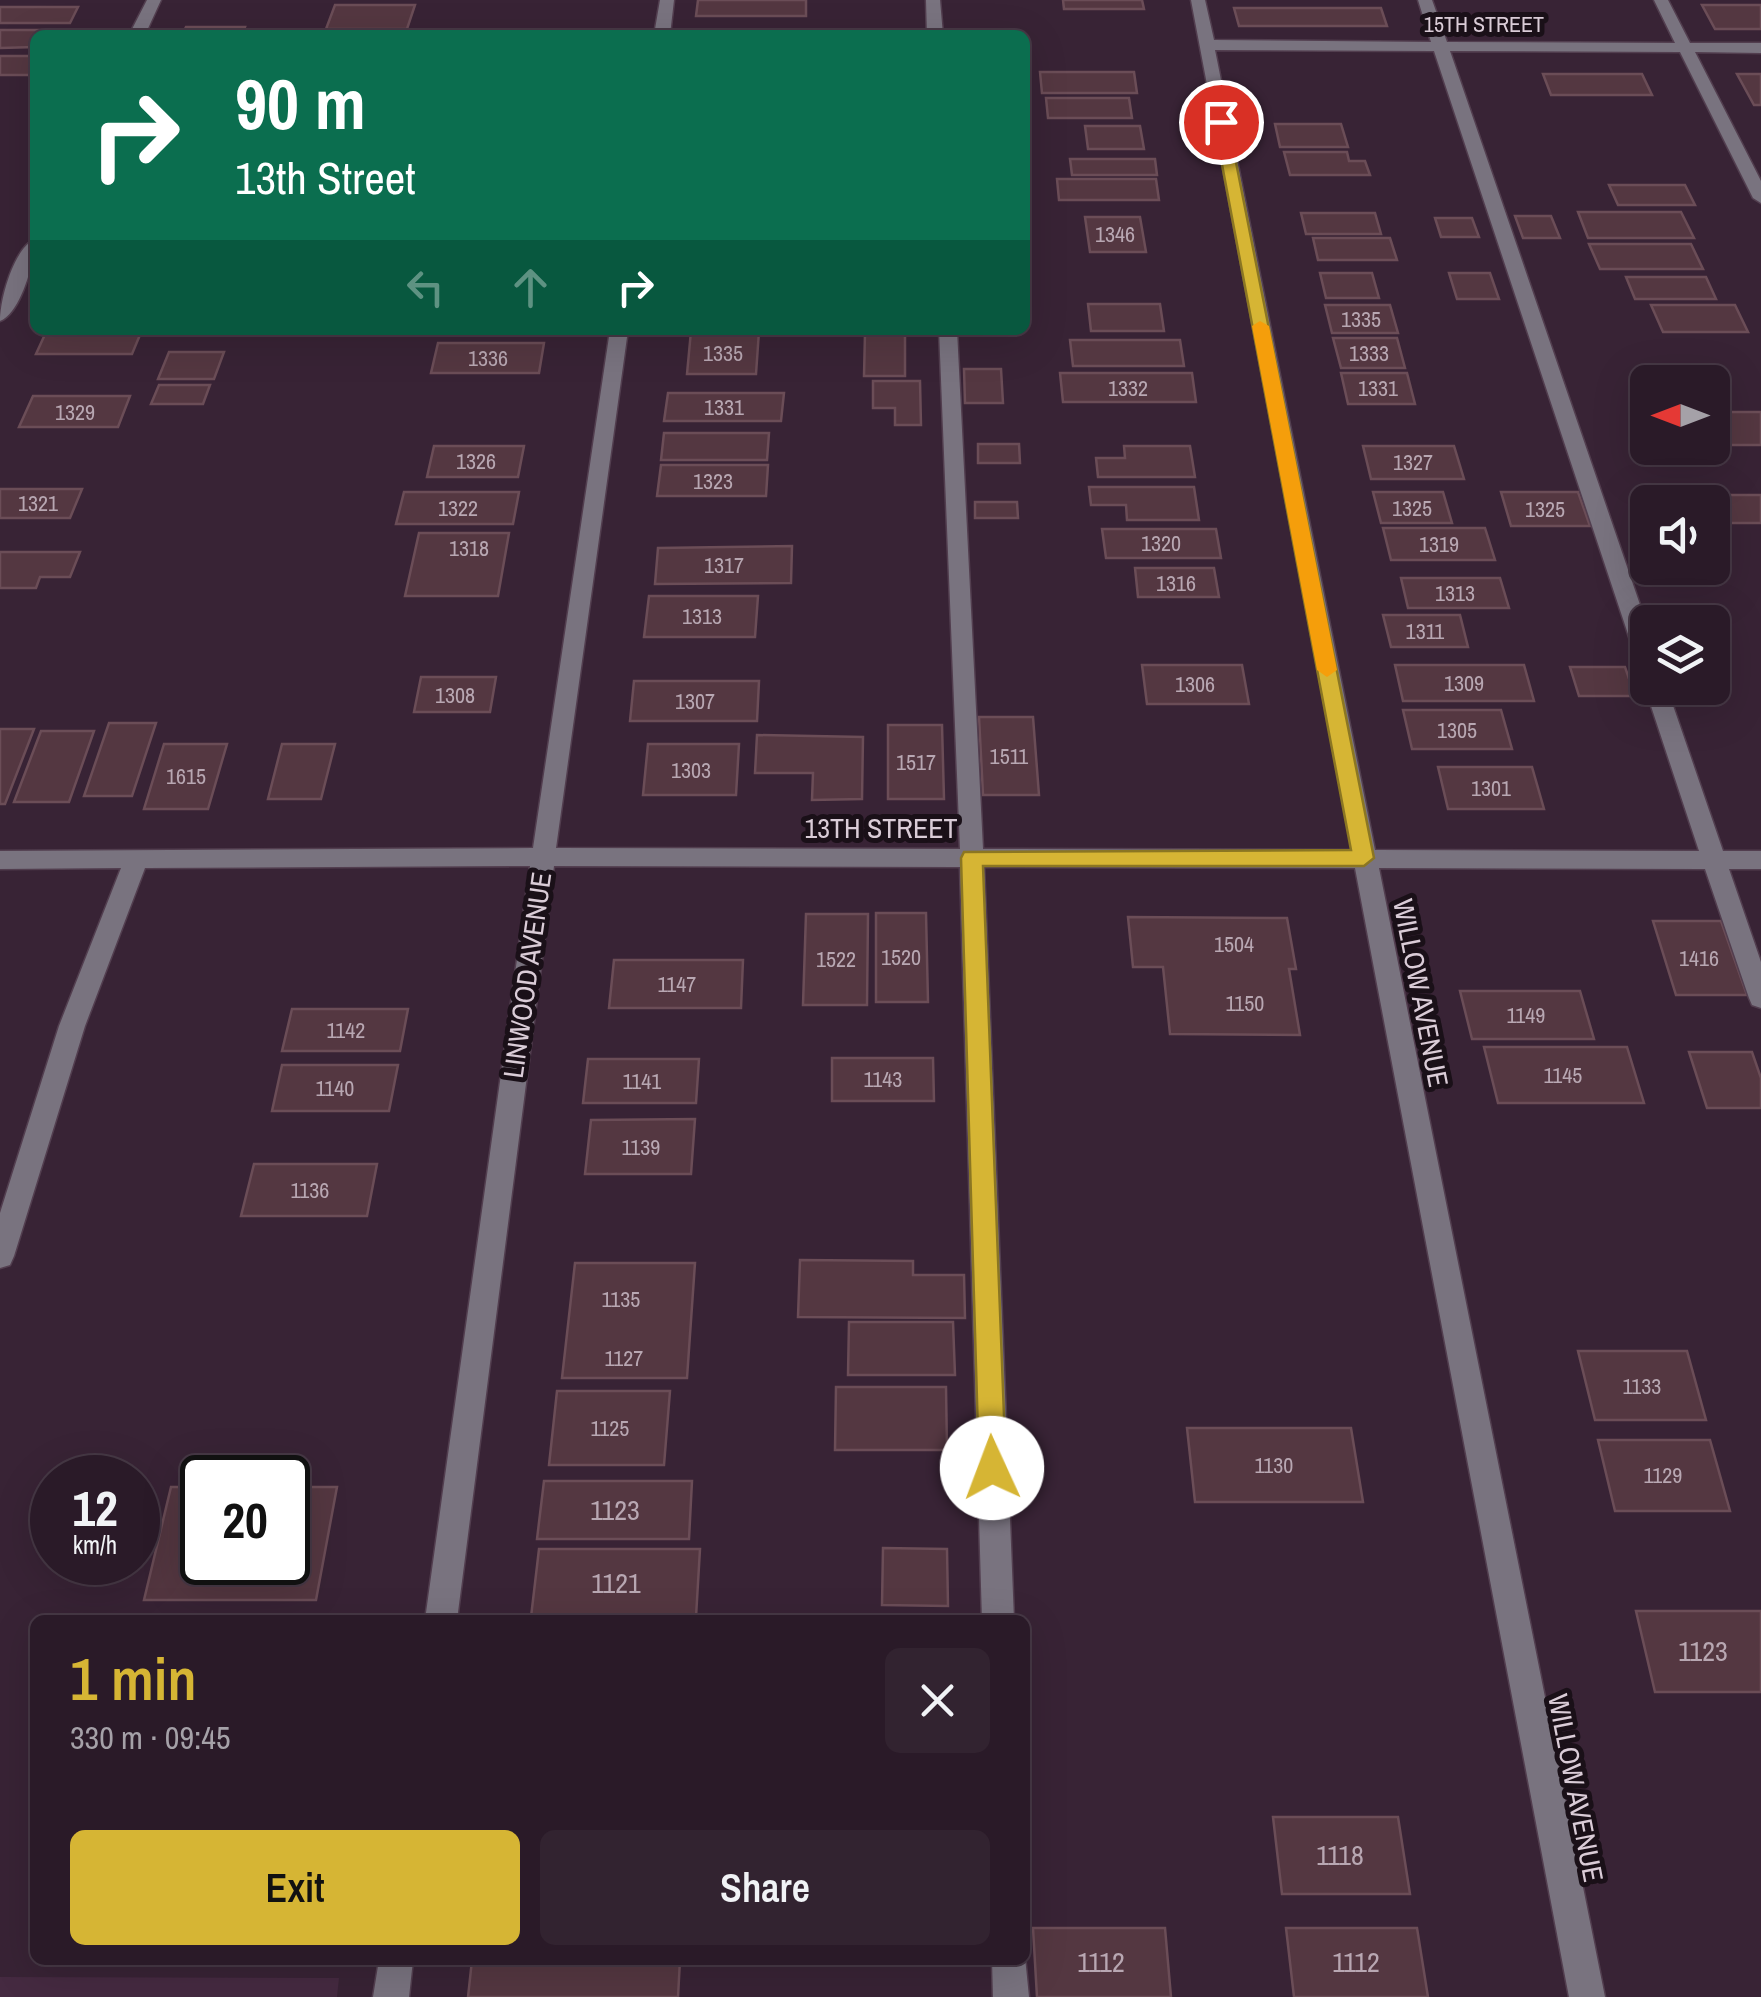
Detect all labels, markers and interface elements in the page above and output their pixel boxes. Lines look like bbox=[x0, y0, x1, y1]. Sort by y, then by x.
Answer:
street label: 15TH STREET bbox=[1424, 9, 1544, 39]
text: 90 m bbox=[235, 57, 366, 151]
icon: right bbox=[70, 70, 200, 200]
pin bbox=[1179, 80, 1264, 165]
icon: arrive bbox=[1194, 95, 1249, 150]
text: 13th Street bbox=[235, 147, 416, 208]
house number: 1346 bbox=[1095, 219, 1135, 249]
icon: left bbox=[398, 260, 453, 315]
icon: ahead bbox=[503, 260, 558, 315]
icon: right bbox=[608, 260, 663, 315]
house number: 1335 bbox=[1341, 304, 1381, 334]
house number: 1335 bbox=[703, 338, 743, 368]
house number: 1333 bbox=[1349, 338, 1389, 368]
house number: 1336 bbox=[468, 343, 508, 373]
north arrow bbox=[1630, 365, 1730, 465]
map controls bbox=[1630, 365, 1730, 705]
house number: 1332 bbox=[1108, 373, 1148, 403]
house number: 1331 bbox=[1358, 373, 1398, 403]
house number: 1331 bbox=[704, 392, 744, 422]
house number: 1329 bbox=[55, 397, 95, 427]
house number: 1326 bbox=[456, 446, 496, 476]
house number: 1327 bbox=[1393, 447, 1433, 477]
house number: 1323 bbox=[693, 466, 733, 496]
button: sound bbox=[1630, 485, 1730, 585]
house number: 1321 bbox=[18, 488, 58, 518]
house number: 1322 bbox=[438, 493, 478, 523]
house number: 1325 bbox=[1392, 493, 1432, 523]
house number: 1325 bbox=[1525, 494, 1565, 524]
house number: 1320 bbox=[1141, 528, 1181, 558]
house number: 1319 bbox=[1419, 529, 1459, 559]
house number: 1318 bbox=[449, 533, 489, 563]
house number: 1317 bbox=[704, 550, 744, 580]
house number: 1316 bbox=[1156, 568, 1196, 598]
house number: 1313 bbox=[1435, 578, 1475, 608]
house number: 1313 bbox=[682, 601, 722, 631]
button: layers bbox=[1630, 605, 1730, 705]
house number: 1311 bbox=[1406, 616, 1444, 646]
house number: 1309 bbox=[1444, 668, 1484, 698]
house number: 1306 bbox=[1175, 669, 1215, 699]
house number: 1308 bbox=[435, 680, 475, 710]
house number: 1307 bbox=[675, 686, 715, 716]
house number: 1305 bbox=[1437, 715, 1477, 745]
house number: 1511 bbox=[990, 741, 1028, 771]
house number: 1517 bbox=[896, 747, 936, 777]
house number: 1303 bbox=[671, 755, 711, 785]
house number: 1615 bbox=[166, 761, 206, 791]
house number: 1301 bbox=[1471, 773, 1511, 803]
street label: 13TH STREET bbox=[804, 809, 958, 847]
street label: LINWOOD AVENUE bbox=[494, 870, 560, 1080]
street label: WILLOW AVENUE bbox=[1384, 896, 1458, 1090]
house number: 1504 bbox=[1214, 929, 1254, 959]
house number: 1520 bbox=[881, 942, 921, 972]
house number: 1416 bbox=[1679, 943, 1719, 973]
house number: 1522 bbox=[816, 944, 856, 974]
house number: 1147 bbox=[658, 969, 696, 999]
house number: 1150 bbox=[1226, 988, 1264, 1018]
house number: 1149 bbox=[1507, 1000, 1545, 1030]
house number: 1142 bbox=[327, 1015, 365, 1045]
house number: 1145 bbox=[1544, 1060, 1582, 1090]
house number: 1143 bbox=[864, 1064, 902, 1094]
house number: 1141 bbox=[623, 1066, 661, 1096]
house number: 1140 bbox=[316, 1073, 354, 1103]
house number: 1139 bbox=[622, 1132, 660, 1162]
house number: 1136 bbox=[291, 1175, 329, 1205]
house number: 1135 bbox=[602, 1284, 640, 1314]
house number: 1127 bbox=[605, 1343, 643, 1373]
house number: 1133 bbox=[1623, 1371, 1661, 1401]
house number: 1125 bbox=[591, 1413, 629, 1443]
position arrow bbox=[940, 1416, 1044, 1520]
house number: 1130 bbox=[1255, 1450, 1293, 1480]
speed limit sign: 20 bbox=[180, 1455, 310, 1585]
house number: 1129 bbox=[1644, 1460, 1682, 1490]
text: 12 bbox=[72, 1474, 118, 1542]
house number: 1123 bbox=[590, 1491, 640, 1529]
text: km/h bbox=[73, 1528, 117, 1562]
house number: 1121 bbox=[591, 1564, 641, 1602]
house number: 1123 bbox=[1678, 1632, 1728, 1670]
text: 1 min bbox=[70, 1638, 197, 1719]
button: close bbox=[885, 1648, 990, 1753]
street label: WILLOW AVENUE bbox=[1539, 1691, 1613, 1885]
text: 330 m · 09:45 bbox=[70, 1716, 230, 1759]
button: Exit bbox=[70, 1830, 520, 1945]
button: Share bbox=[540, 1830, 990, 1945]
house number: 1118 bbox=[1316, 1836, 1364, 1874]
house number: 1112 bbox=[1077, 1943, 1125, 1981]
house number: 1112 bbox=[1332, 1943, 1380, 1981]

